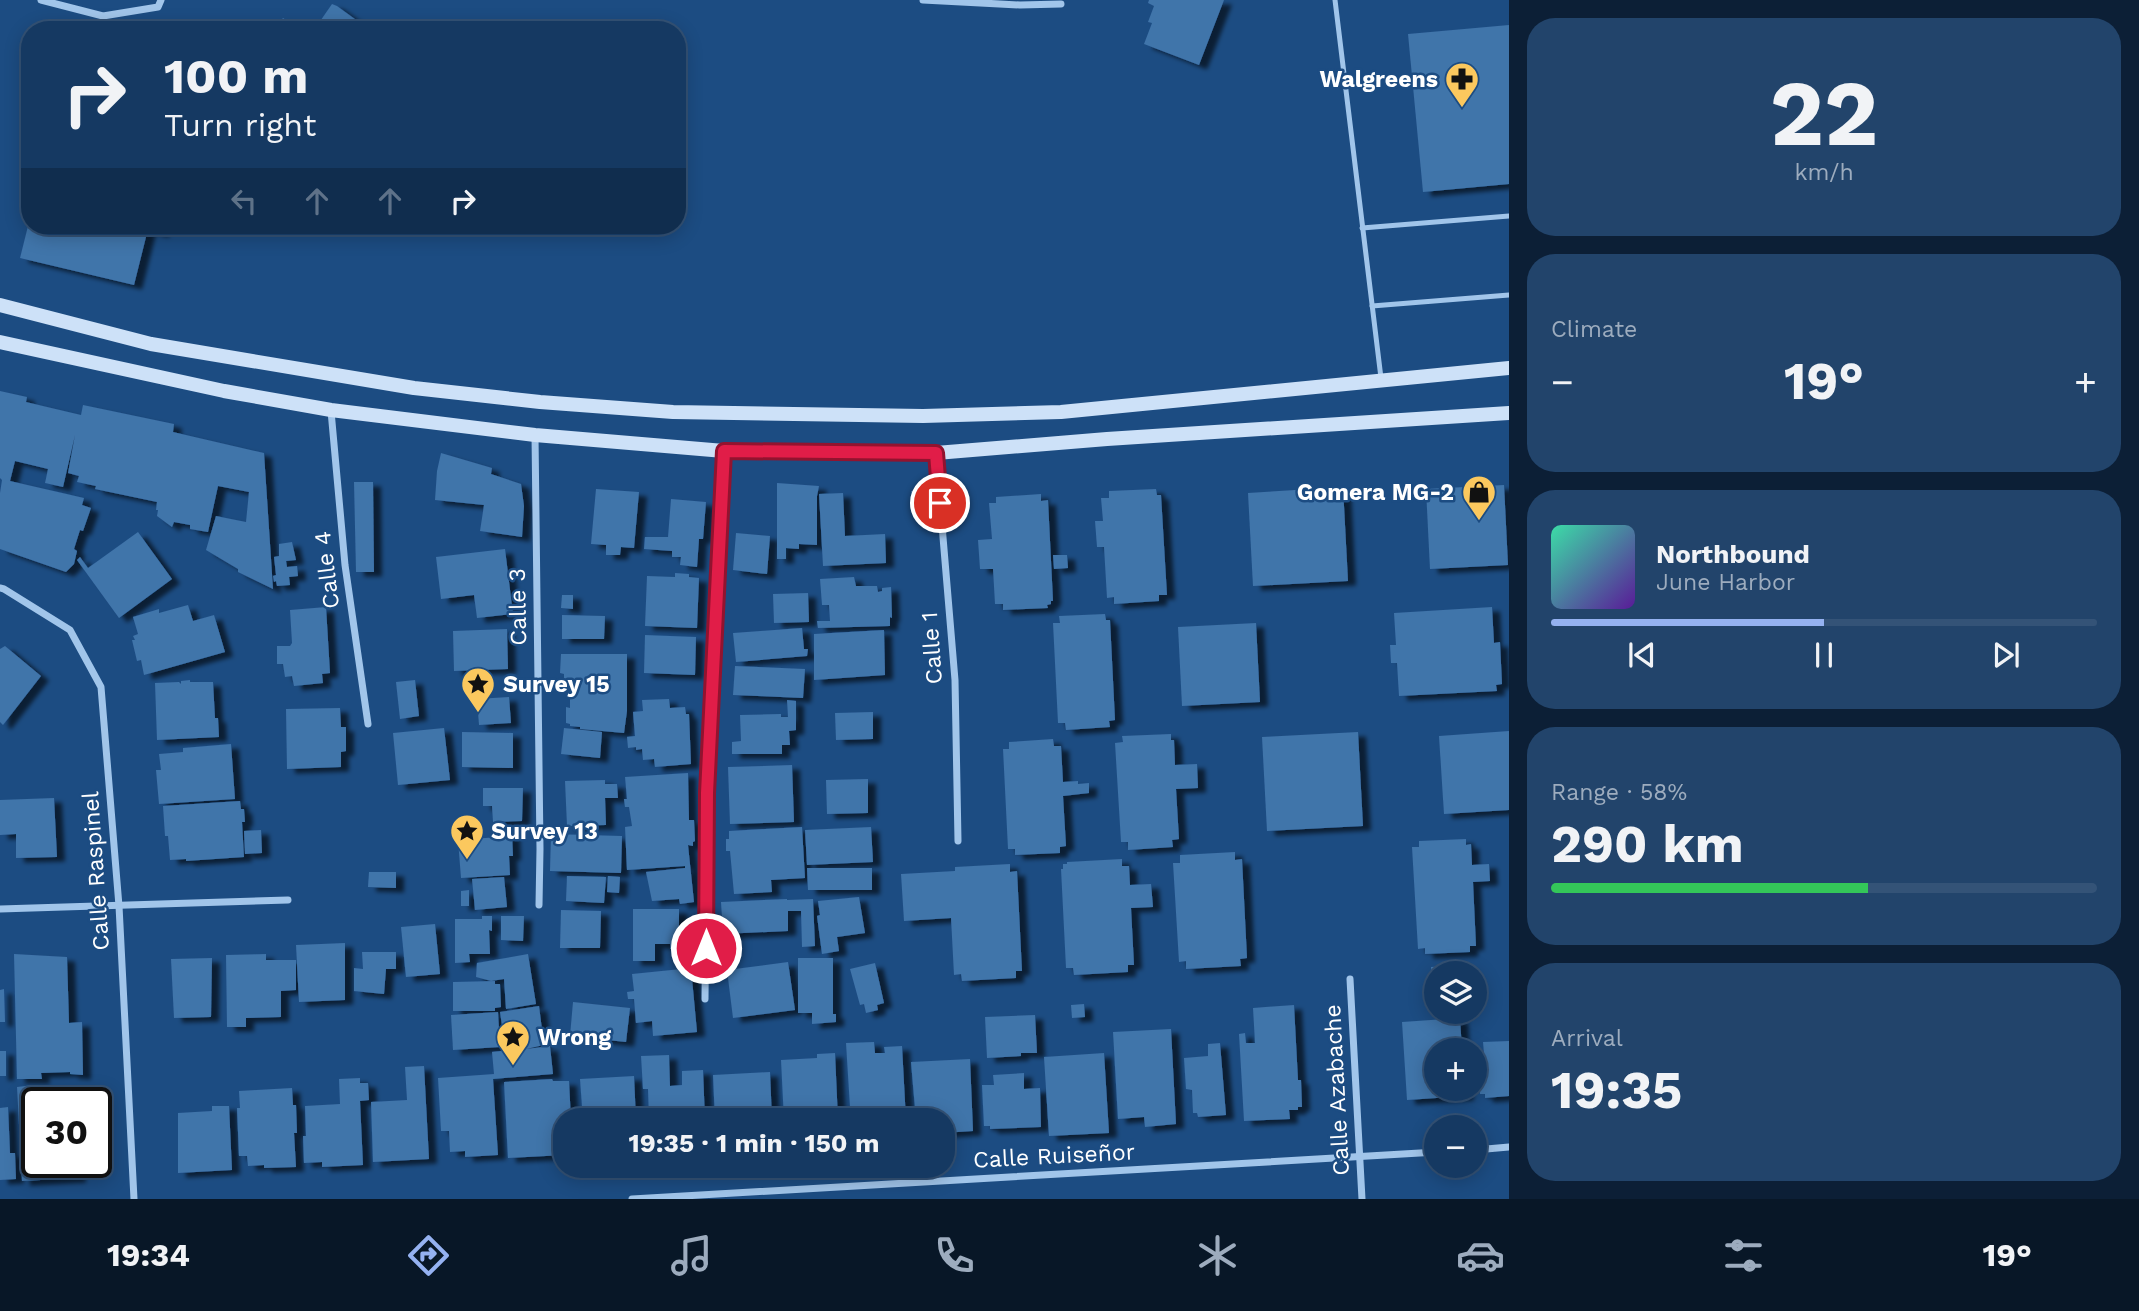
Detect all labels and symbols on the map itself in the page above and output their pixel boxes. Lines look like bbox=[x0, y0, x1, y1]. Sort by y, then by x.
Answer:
pharmacy icon: Walgreens bbox=[1443, 60, 1481, 109]
place label: Walgreens bbox=[1319, 66, 1438, 93]
pin bbox=[910, 473, 970, 533]
shop icon: Gomera MG-2 bbox=[1460, 473, 1498, 522]
place label: Gomera MG-2 bbox=[1297, 479, 1454, 506]
street label: Calle 4 bbox=[309, 530, 345, 610]
street label: Calle 3 bbox=[504, 568, 532, 646]
street label: Calle 1 bbox=[916, 611, 948, 685]
place icon: Survey 15 bbox=[459, 665, 497, 714]
place label: Survey 15 bbox=[503, 671, 610, 698]
street label: Calle Raspinel bbox=[77, 790, 115, 952]
place icon: Survey 13 bbox=[448, 812, 486, 861]
place label: Survey 13 bbox=[491, 818, 598, 845]
position arrow bbox=[669, 911, 743, 985]
street label: Calle Azabache bbox=[1319, 1004, 1355, 1176]
place icon: Wrong bbox=[494, 1018, 532, 1067]
place label: Wrong bbox=[538, 1024, 611, 1051]
speed limit sign: 30 bbox=[21, 1087, 112, 1178]
street label: Calle Ruiseñor bbox=[972, 1138, 1136, 1174]

